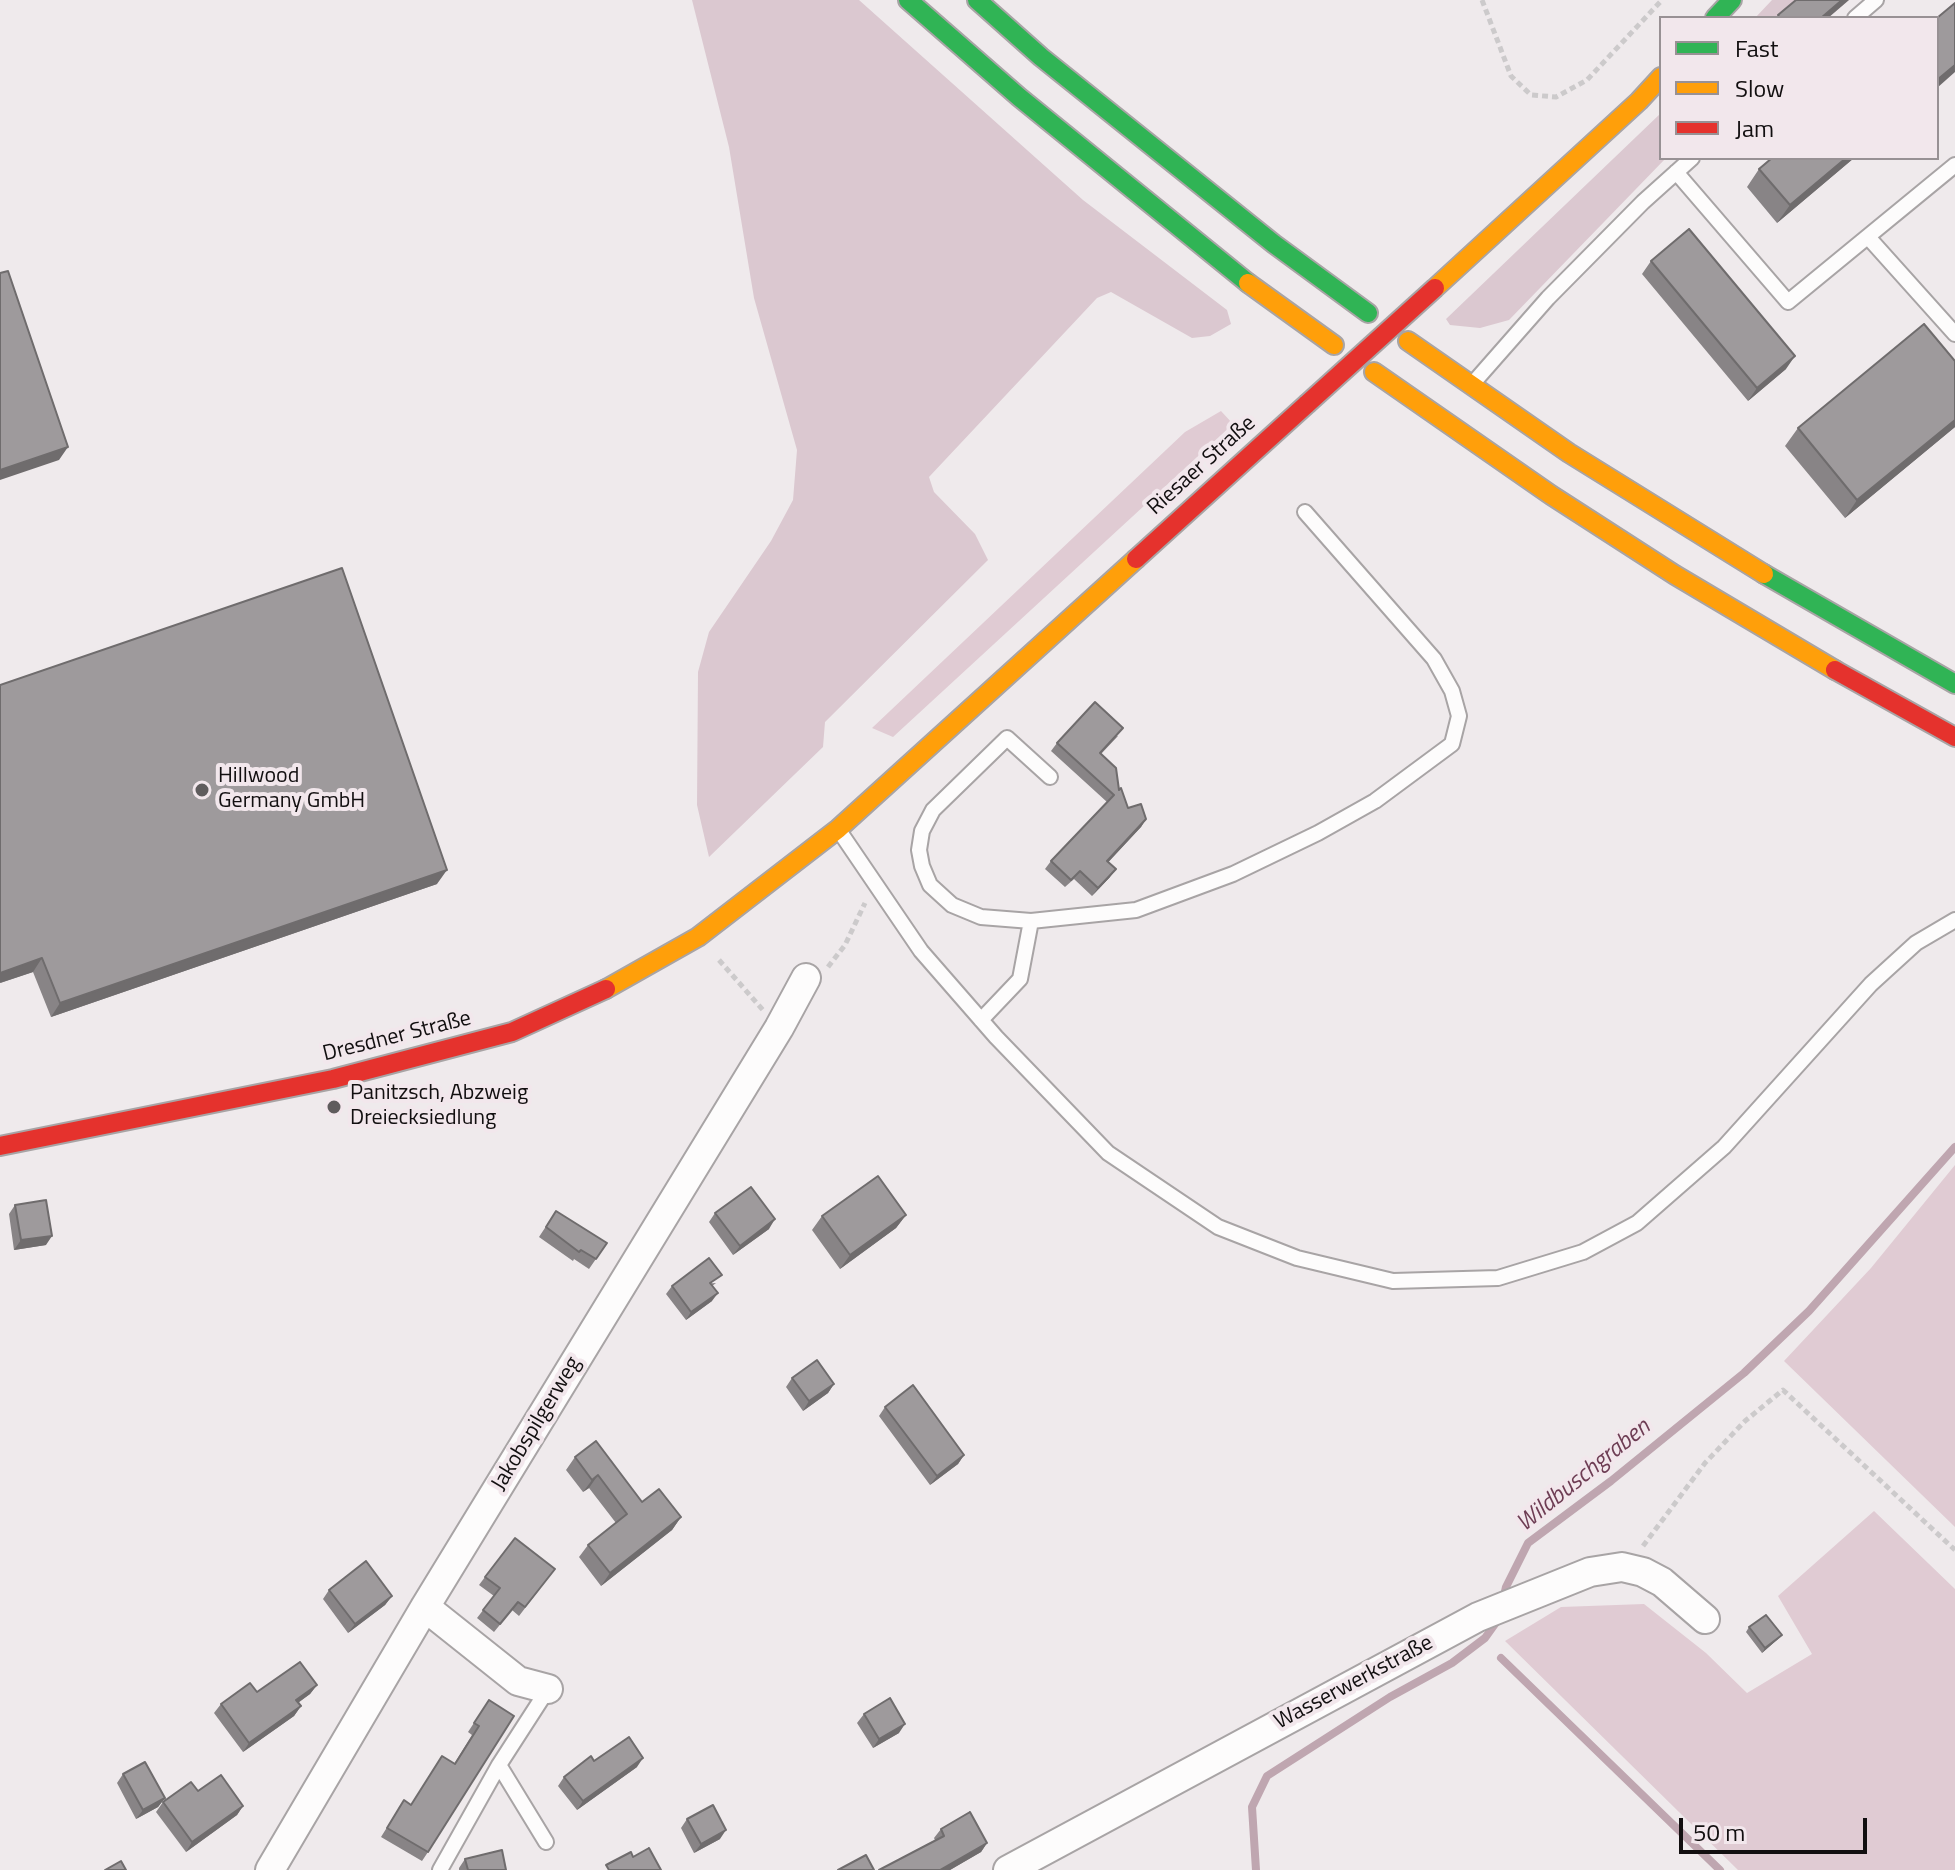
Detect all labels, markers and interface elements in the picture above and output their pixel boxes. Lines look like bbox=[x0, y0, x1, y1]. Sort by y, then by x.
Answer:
legend bbox=[1659, 16, 1939, 160]
text: Fast bbox=[1735, 30, 1778, 66]
text: Slow bbox=[1735, 70, 1784, 106]
text: Jam bbox=[1735, 110, 1774, 146]
street label: Riesaer Straße bbox=[1143, 411, 1261, 521]
place label: Hillwood Germany GmbH bbox=[218, 764, 365, 816]
marker: Hillwood Germany GmbH bbox=[193, 781, 211, 799]
street label: Dresdner Straße bbox=[320, 1006, 474, 1068]
place label: Panitzsch, Abzweig Dreiecksiedlung bbox=[350, 1081, 528, 1132]
marker: Panitzsch, Abzweig Dreiecksiedlung bbox=[325, 1098, 343, 1116]
street label: Jakobspilgerweg bbox=[487, 1352, 587, 1496]
water label: Wildbuschgraben bbox=[1511, 1413, 1657, 1539]
street label: Wasserwerkstraße bbox=[1270, 1630, 1438, 1736]
scale bar bbox=[1683, 1802, 1871, 1852]
text: 50 m bbox=[1693, 1814, 1745, 1850]

